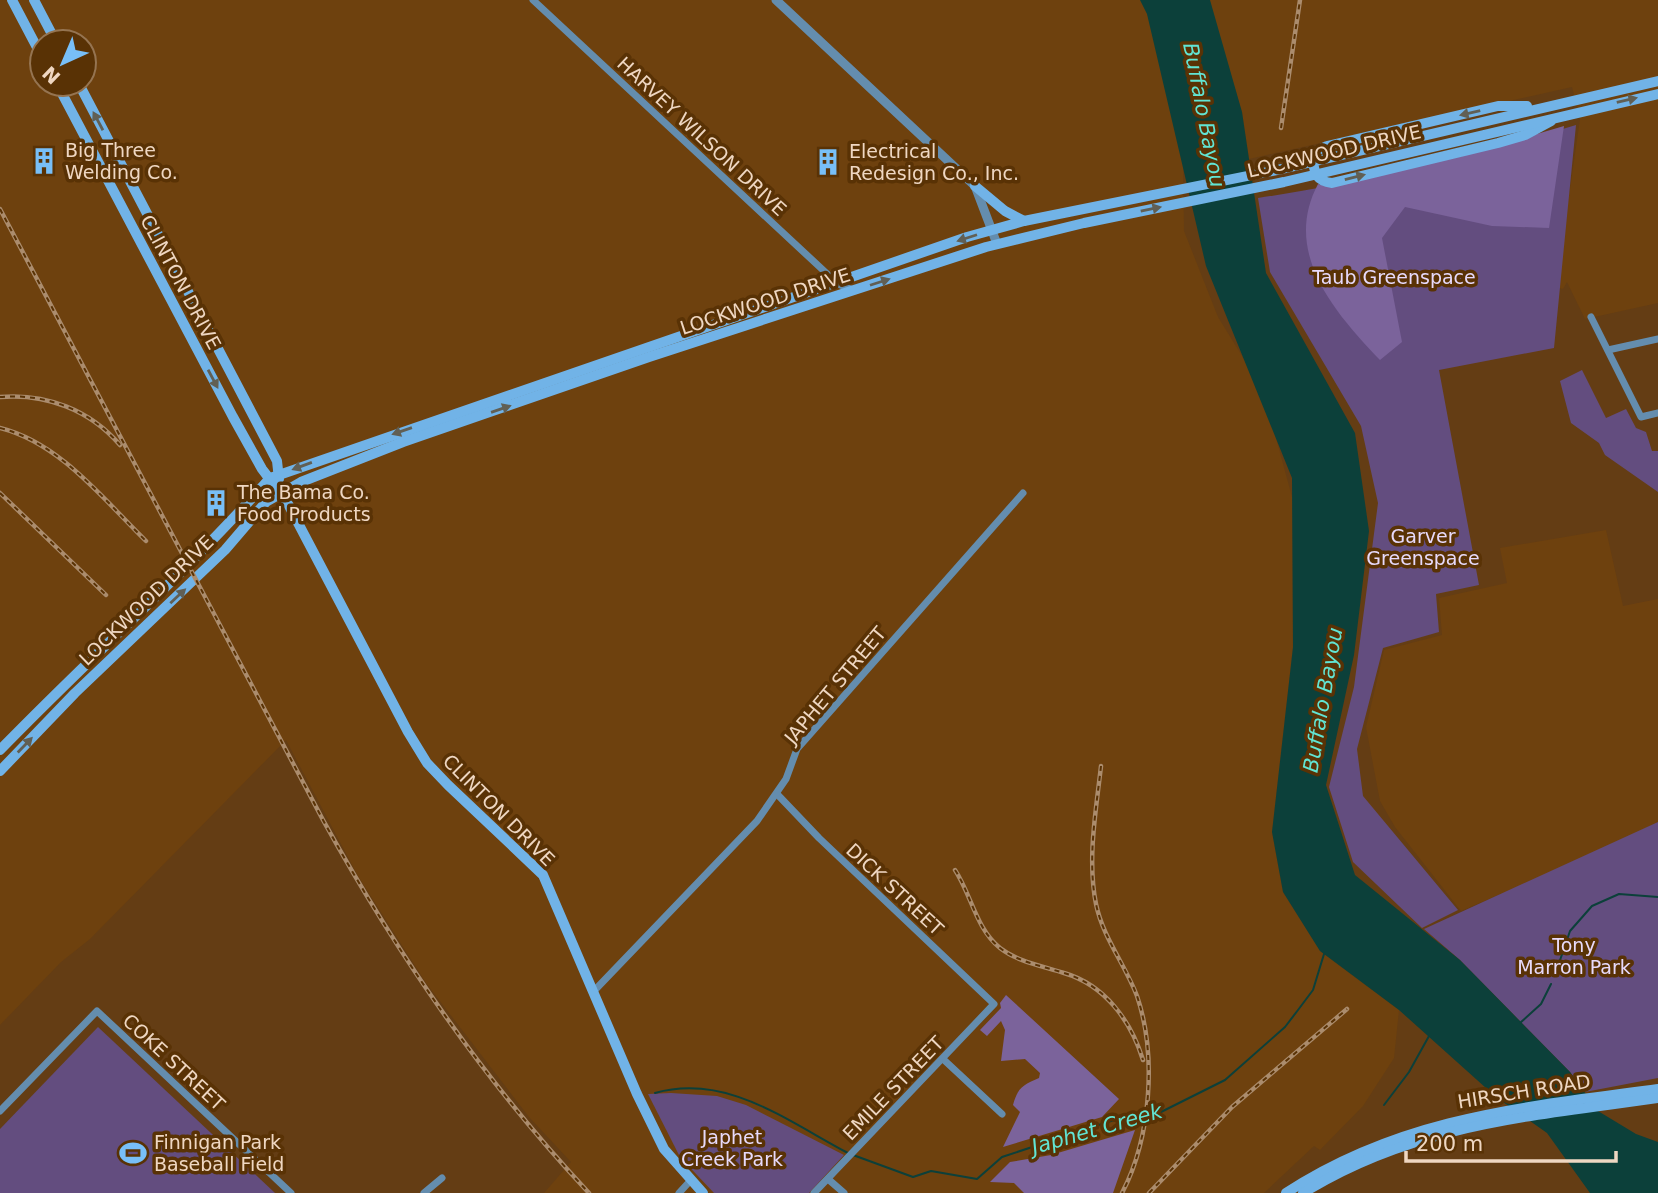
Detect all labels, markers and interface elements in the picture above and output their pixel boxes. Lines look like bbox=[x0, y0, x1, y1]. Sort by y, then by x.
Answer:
north arrow bbox=[28, 28, 98, 98]
water label: Buffalo Bayou bbox=[1178, 41, 1230, 189]
street label: HARVEY WILSON DRIVE bbox=[613, 52, 791, 220]
text: N bbox=[38, 62, 65, 89]
one-way arrow bbox=[1616, 95, 1638, 106]
one-way arrow bbox=[1459, 107, 1481, 118]
one-way arrow bbox=[93, 111, 104, 131]
street label: LOCKWOOD DRIVE bbox=[1245, 120, 1423, 182]
place label: Big Three Welding Co. bbox=[65, 139, 178, 183]
place label: Electrical Redesign Co., Inc. bbox=[849, 140, 1019, 184]
building icon: Big Three Welding Co. bbox=[29, 146, 59, 176]
building icon: Electrical Redesign Co., Inc. bbox=[813, 147, 843, 177]
one-way arrow bbox=[1344, 171, 1366, 182]
one-way arrow bbox=[1140, 204, 1162, 215]
street label: CLINTON DRIVE bbox=[136, 211, 226, 353]
one-way arrow bbox=[957, 233, 978, 244]
street label: LOCKWOOD DRIVE bbox=[677, 263, 853, 339]
park label: Taub Greenspace bbox=[1311, 266, 1476, 288]
one-way arrow bbox=[869, 276, 890, 287]
one-way arrow bbox=[207, 369, 219, 389]
one-way arrow bbox=[491, 403, 512, 414]
one-way arrow bbox=[391, 426, 412, 437]
one-way arrow bbox=[292, 461, 313, 472]
place label: The Bama Co. Food Products bbox=[236, 481, 371, 525]
building icon: The Bama Co. Food Products bbox=[201, 488, 231, 518]
park label: Garver Greenspace bbox=[1366, 525, 1480, 569]
street label: LOCKWOOD DRIVE bbox=[74, 530, 218, 670]
one-way arrow bbox=[169, 588, 186, 604]
street label: JAPHET STREET bbox=[779, 622, 891, 749]
water label: Buffalo Bayou bbox=[1298, 626, 1348, 774]
one-way arrow bbox=[17, 736, 34, 753]
street label: CLINTON DRIVE bbox=[439, 750, 559, 870]
street label: DICK STREET bbox=[842, 839, 948, 940]
park label: Tony Marron Park bbox=[1517, 934, 1631, 978]
street label: COKE STREET bbox=[119, 1009, 230, 1115]
street label: EMILE STREET bbox=[838, 1031, 948, 1144]
street label: HIRSCH ROAD bbox=[1456, 1070, 1592, 1112]
water label: Japhet Creek bbox=[1025, 1099, 1166, 1160]
scale bar bbox=[1406, 1120, 1616, 1164]
park label: Japhet Creek Park bbox=[681, 1126, 783, 1170]
place label: Finnigan Park Baseball Field bbox=[154, 1131, 284, 1175]
text: 200 m bbox=[1416, 1132, 1483, 1156]
sports icon: Finnigan Park Baseball Field bbox=[118, 1138, 148, 1168]

